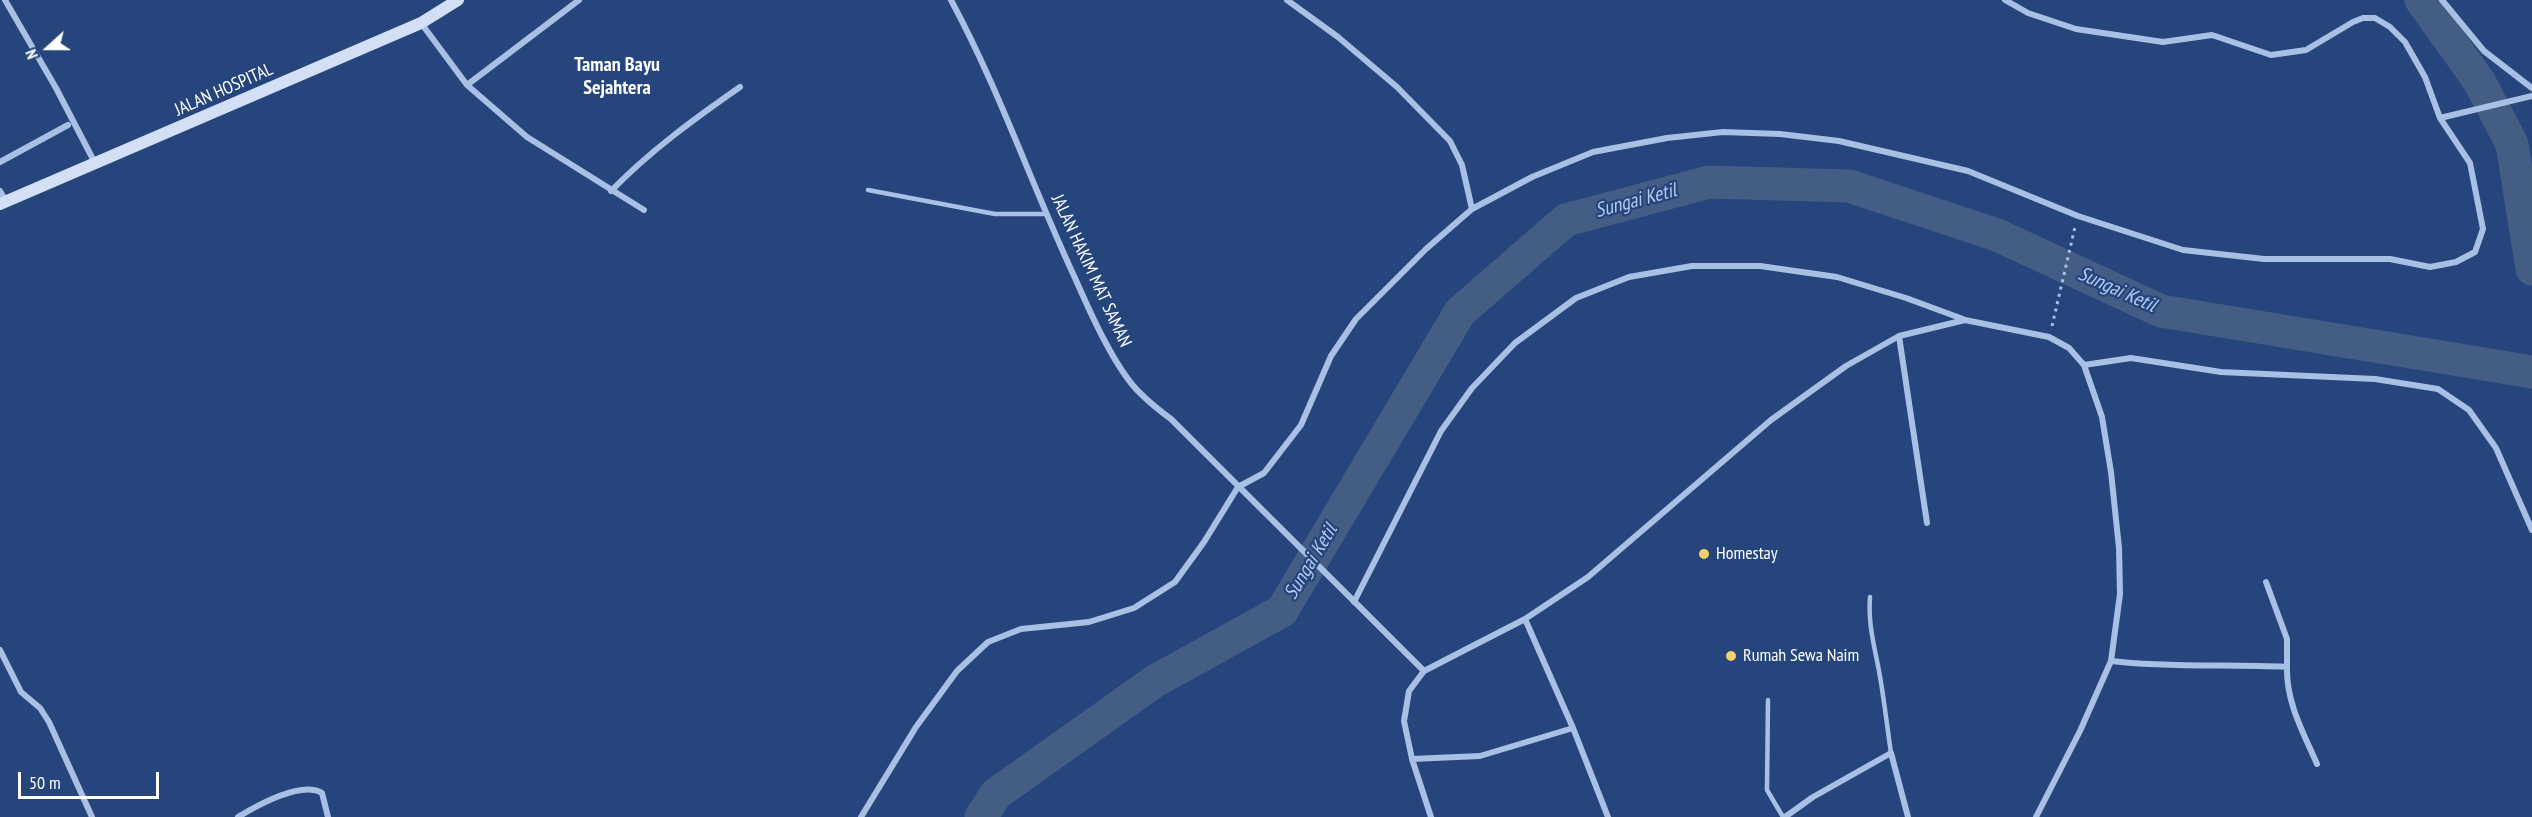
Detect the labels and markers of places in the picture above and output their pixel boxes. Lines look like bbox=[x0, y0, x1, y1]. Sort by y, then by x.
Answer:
place label: Homestay bbox=[1716, 543, 1778, 565]
marker: Homestay bbox=[1697, 547, 1711, 561]
place label: Rumah Sewa Naim bbox=[1743, 645, 1859, 667]
marker: Rumah Sewa Naim bbox=[1724, 649, 1738, 663]

